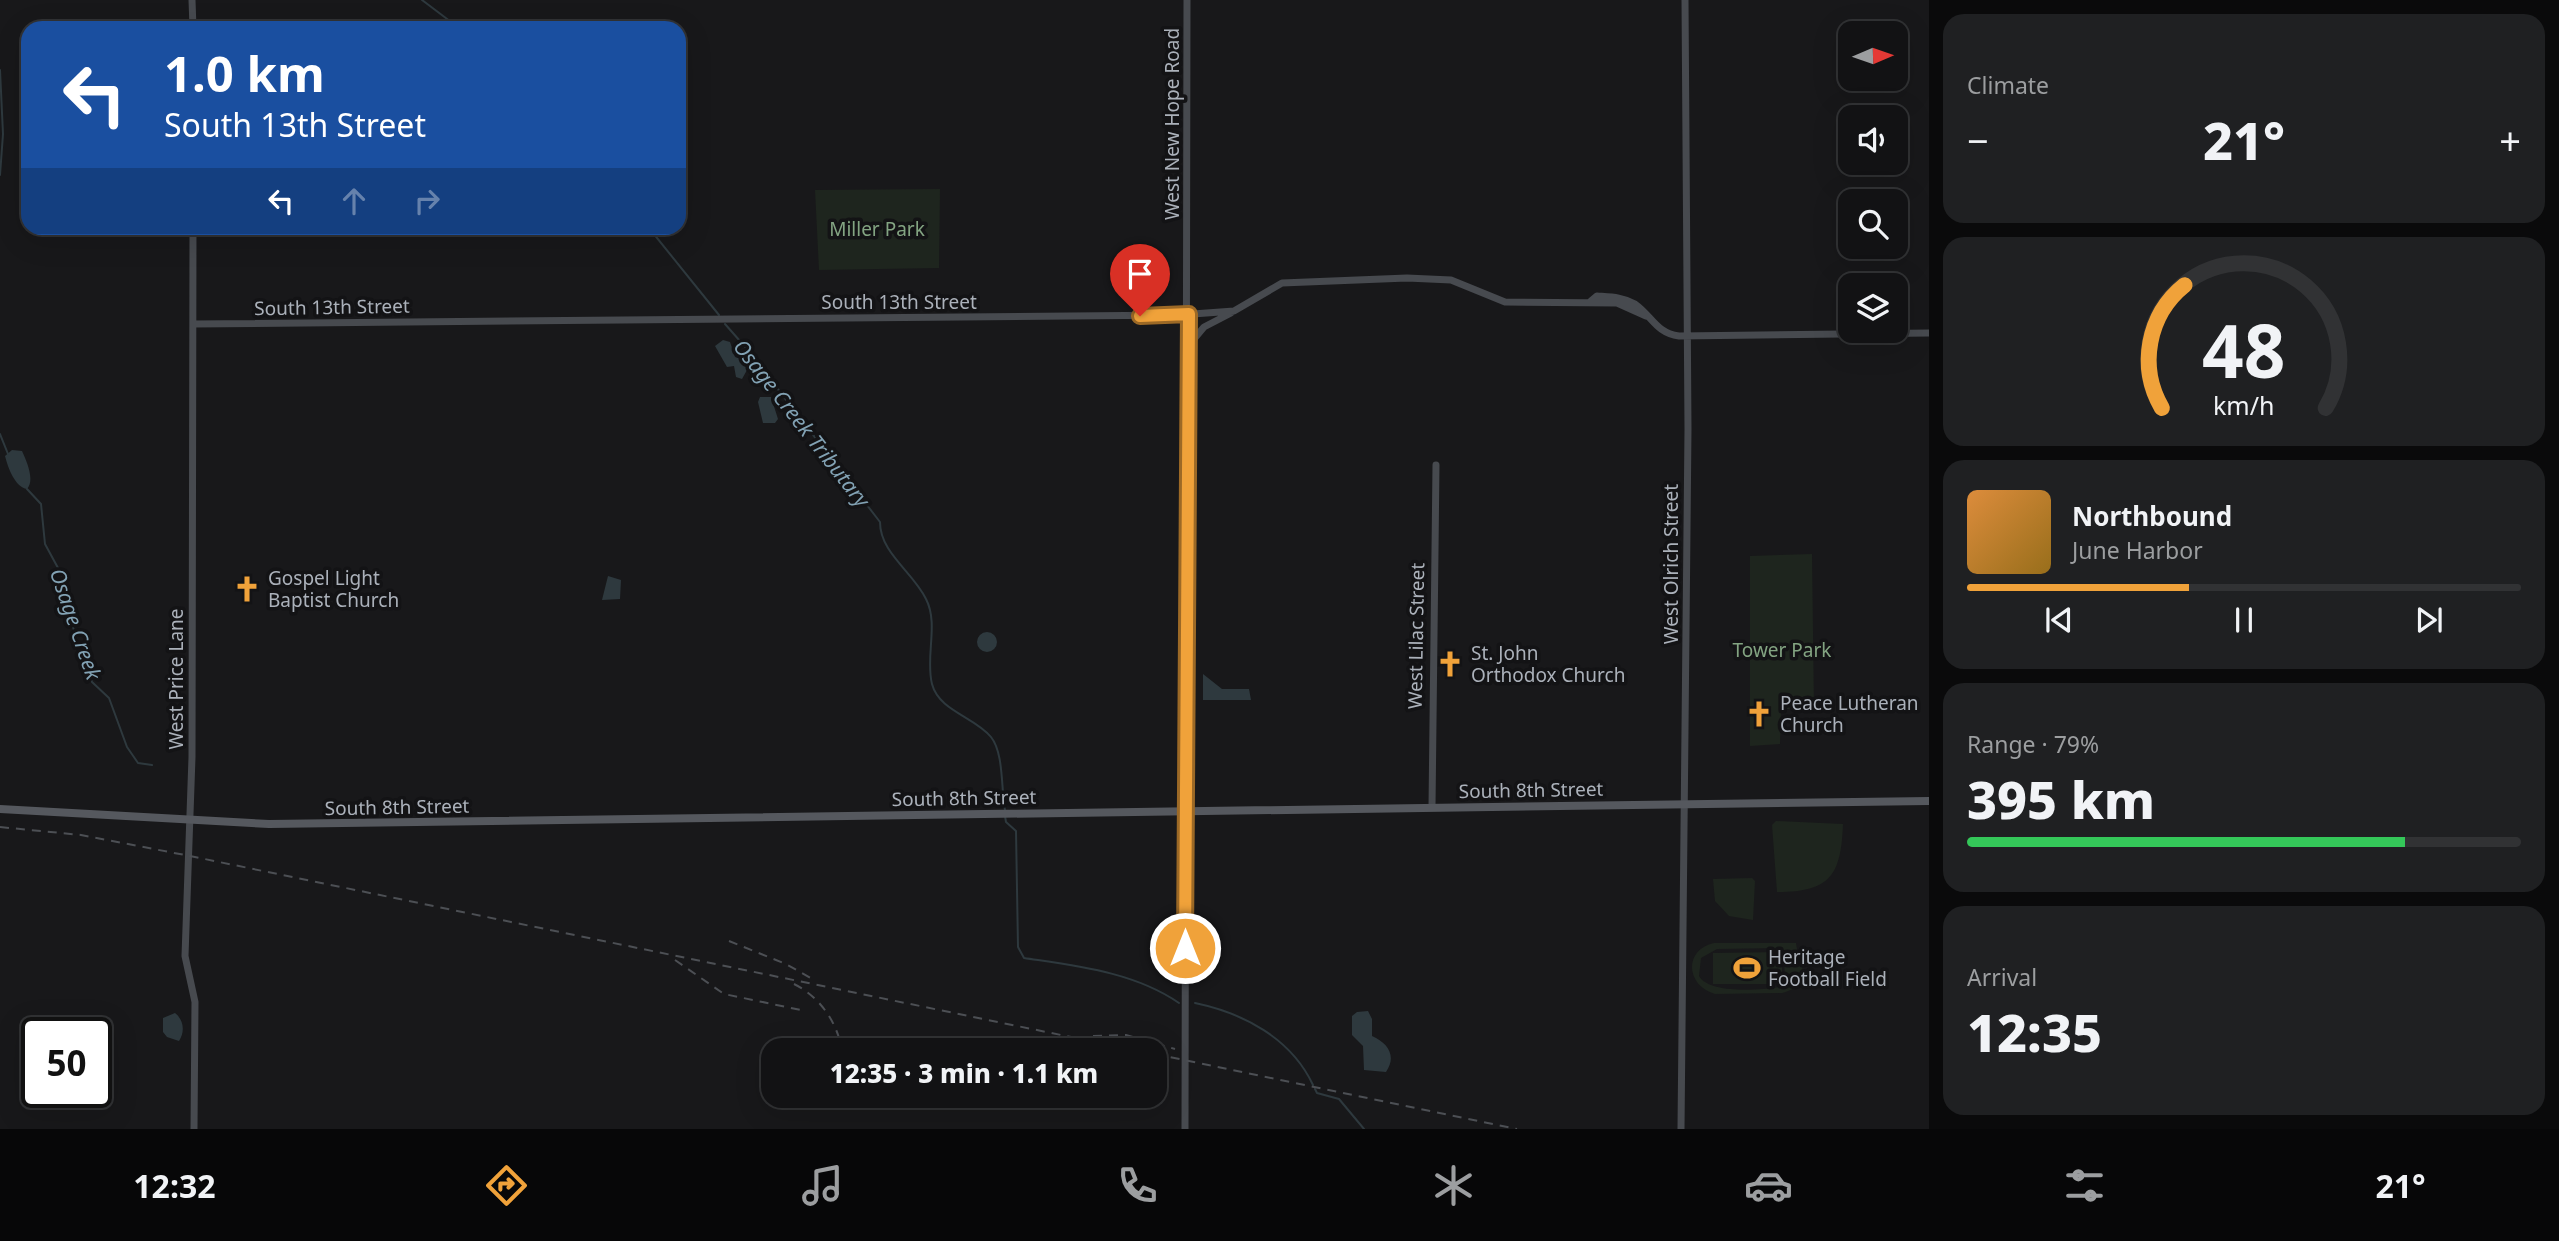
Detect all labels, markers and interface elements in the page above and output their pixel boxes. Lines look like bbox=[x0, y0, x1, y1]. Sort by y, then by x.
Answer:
north arrow bbox=[1838, 21, 1908, 91]
map controls bbox=[1838, 21, 1908, 343]
street label: West New Hope Road bbox=[1159, 28, 1185, 220]
text: 1.0 km bbox=[164, 40, 325, 106]
icon: left bbox=[49, 49, 140, 140]
text: Climate bbox=[1967, 69, 2049, 101]
text: South 13th Street bbox=[164, 103, 426, 146]
text: 21° bbox=[2203, 104, 2285, 175]
button: sound bbox=[1838, 105, 1908, 175]
text: − bbox=[1967, 114, 1989, 166]
text: + bbox=[2499, 114, 2521, 166]
icon: left bbox=[262, 182, 300, 220]
icon: ahead bbox=[335, 182, 373, 220]
icon: right bbox=[408, 182, 446, 220]
button: search bbox=[1838, 189, 1908, 259]
park label: Miller Park bbox=[829, 216, 925, 242]
pin bbox=[1110, 244, 1170, 316]
icon: arrive bbox=[1121, 255, 1159, 293]
button: layers bbox=[1838, 273, 1908, 343]
street label: South 13th Street bbox=[821, 289, 977, 315]
street label: South 13th Street bbox=[254, 293, 410, 321]
text: 48 bbox=[2202, 300, 2286, 399]
water label: Osage Creek Tributary bbox=[728, 333, 877, 514]
text: km/h bbox=[2213, 387, 2275, 421]
street label: West Olrich Street bbox=[1658, 484, 1684, 644]
text: Northbound bbox=[2072, 498, 2232, 534]
text: June Harbor bbox=[2072, 534, 2203, 566]
street label: West Lilac Street bbox=[1402, 562, 1430, 709]
water label: Osage Creek bbox=[44, 565, 109, 685]
place label: Gospel Light Baptist Church bbox=[268, 565, 399, 613]
church icon: Gospel Light Baptist Church bbox=[232, 574, 262, 604]
icon: previous bbox=[2040, 601, 2078, 639]
icon: pause bbox=[2225, 601, 2263, 639]
icon: next bbox=[2410, 601, 2448, 639]
street label: West Price Lane bbox=[163, 609, 189, 750]
park label: Tower Park bbox=[1733, 637, 1831, 663]
place label: St. John Orthodox Church bbox=[1471, 640, 1625, 688]
church icon: St. John Orthodox Church bbox=[1435, 649, 1465, 679]
place label: Peace Lutheran Church bbox=[1780, 690, 1919, 738]
church icon: Peace Lutheran Church bbox=[1744, 699, 1774, 729]
text: Range · 79% bbox=[1967, 728, 2099, 760]
text: 395 km bbox=[1967, 763, 2155, 834]
street label: South 8th Street bbox=[1458, 776, 1604, 804]
street label: South 8th Street bbox=[891, 784, 1037, 812]
street label: South 8th Street bbox=[324, 793, 470, 821]
position arrow bbox=[1148, 911, 1222, 985]
place label: Heritage Football Field bbox=[1768, 944, 1887, 992]
sports icon: Heritage Football Field bbox=[1732, 953, 1762, 983]
text: Arrival bbox=[1967, 961, 2037, 993]
text: 12:35 bbox=[1967, 996, 2102, 1067]
speed limit sign: 50 bbox=[21, 1017, 112, 1108]
text: 12:35 · 3 min · 1.1 km bbox=[830, 1055, 1098, 1091]
icon: directions bbox=[482, 1161, 531, 1210]
icon: music bbox=[798, 1161, 847, 1210]
icon: phone bbox=[1113, 1161, 1162, 1210]
icon: climate bbox=[1429, 1161, 1478, 1210]
icon: car bbox=[1744, 1161, 1793, 1210]
icon: filters bbox=[2060, 1161, 2109, 1210]
text: 12:32 bbox=[133, 1164, 216, 1207]
text: 21° bbox=[2375, 1164, 2426, 1207]

